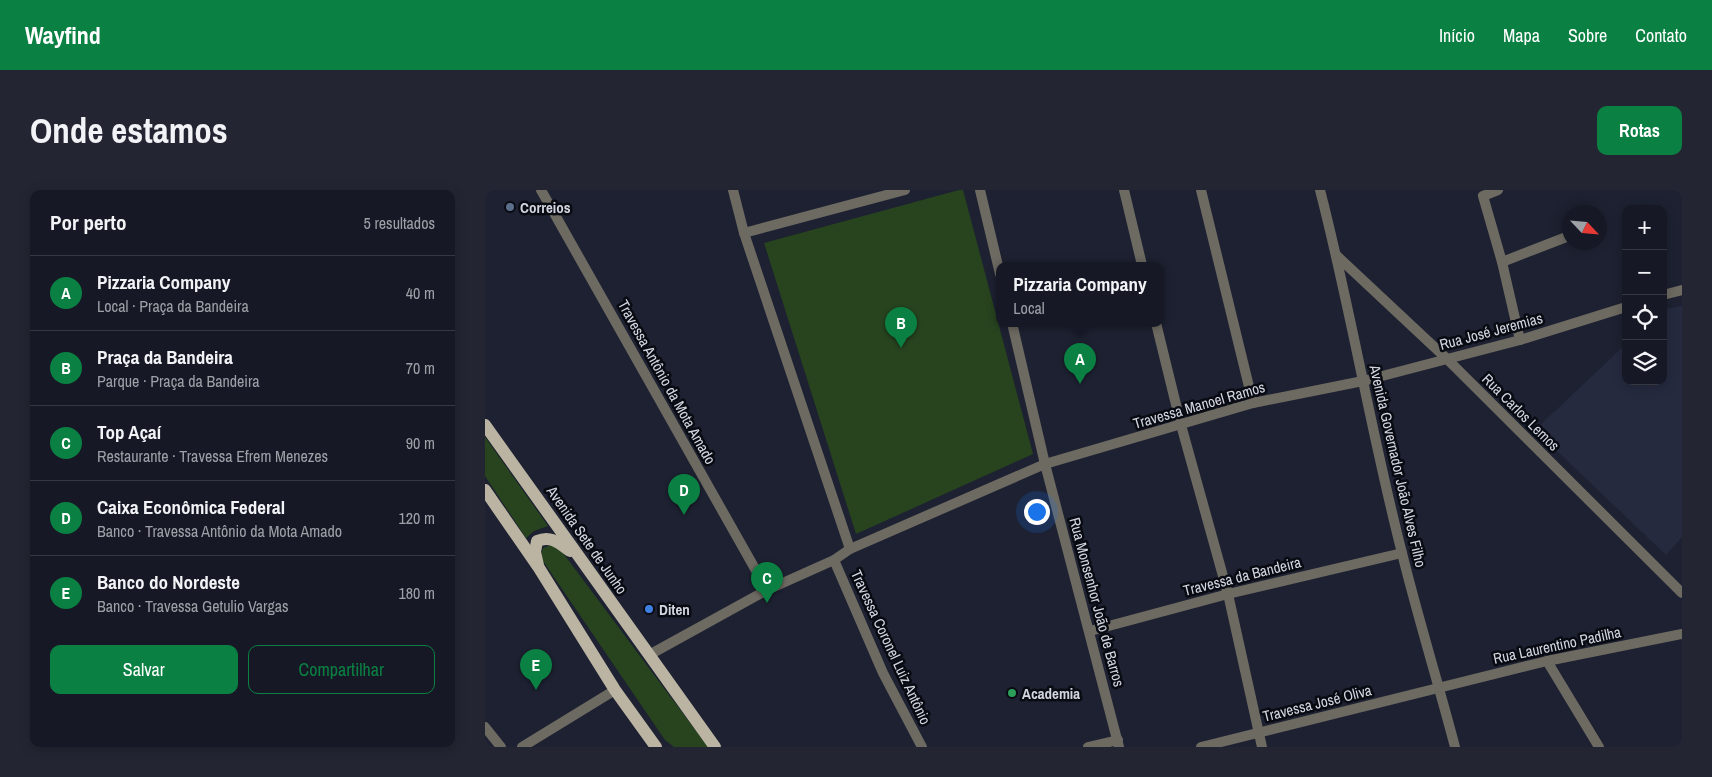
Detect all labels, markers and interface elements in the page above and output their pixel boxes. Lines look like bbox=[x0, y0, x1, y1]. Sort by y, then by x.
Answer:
text: Wayfind bbox=[25, 19, 101, 51]
text: Início bbox=[1439, 23, 1475, 48]
text: Mapa bbox=[1503, 23, 1540, 48]
text: Sobre bbox=[1568, 23, 1607, 48]
text: Contato bbox=[1635, 23, 1687, 48]
button: Rotas bbox=[1597, 106, 1682, 155]
text: Onde estamos bbox=[30, 107, 228, 154]
place label: Correios bbox=[520, 197, 571, 218]
marker: Correios bbox=[504, 201, 516, 213]
north arrow bbox=[1562, 205, 1607, 250]
map controls bbox=[1622, 205, 1667, 385]
button: + bbox=[1622, 205, 1667, 250]
text: Por perto bbox=[50, 208, 127, 237]
text: 5 resultados bbox=[364, 212, 435, 234]
button: − bbox=[1622, 250, 1667, 295]
popup bbox=[996, 262, 1164, 327]
text: Pizzaria Company bbox=[97, 269, 230, 295]
text: Pizzaria Company bbox=[1013, 271, 1147, 297]
text: A bbox=[61, 282, 71, 304]
text: 40 m bbox=[406, 282, 435, 304]
text: Local · Praça da Bandeira bbox=[97, 295, 249, 317]
button: locate bbox=[1622, 295, 1667, 340]
street label: Travessa Antônio da Mota Amado bbox=[613, 296, 721, 468]
text: Local bbox=[1013, 297, 1045, 319]
pin: B bbox=[885, 307, 917, 348]
street label: Rua José Jeremias bbox=[1437, 307, 1545, 355]
button: layers bbox=[1622, 340, 1667, 385]
pin: A bbox=[1064, 343, 1096, 384]
text: Praça da Bandeira bbox=[97, 344, 233, 370]
text: B bbox=[61, 357, 71, 379]
text: 70 m bbox=[406, 357, 435, 379]
street label: Avenida Governador João Alves Filho bbox=[1364, 362, 1432, 569]
street label: Rua Carlos Lemos bbox=[1478, 369, 1564, 455]
text: Parque · Praça da Bandeira bbox=[97, 370, 260, 392]
street label: Travessa Manoel Ramos bbox=[1131, 376, 1267, 434]
text: Top Açaí bbox=[97, 419, 161, 445]
text: C bbox=[61, 432, 71, 454]
text: 90 m bbox=[406, 432, 435, 454]
text: Restaurante · Travessa Efrem Menezes bbox=[97, 445, 328, 467]
pin: D bbox=[668, 474, 700, 515]
street label: Avenida Sete de Junho bbox=[541, 481, 632, 598]
text: Caixa Econômica Federal bbox=[97, 494, 285, 520]
your location bbox=[1024, 499, 1050, 525]
text: D bbox=[61, 507, 71, 529]
text: 120 m bbox=[399, 507, 435, 529]
street label: Rua Monsenhor João de Barros bbox=[1064, 515, 1130, 689]
text: Banco · Travessa Antônio da Mota Amado bbox=[97, 520, 342, 542]
street label: Travessa da Bandeira bbox=[1181, 551, 1303, 601]
pin: C bbox=[751, 562, 783, 603]
street label: Travessa Coronel Luiz Antônio bbox=[846, 566, 936, 728]
text: Banco do Nordeste bbox=[97, 569, 240, 595]
text: E bbox=[62, 582, 70, 604]
text: 180 m bbox=[399, 582, 435, 604]
text: Banco · Travessa Getulio Vargas bbox=[97, 595, 289, 617]
place label: Diten bbox=[659, 599, 690, 620]
marker: Diten bbox=[643, 603, 655, 615]
street label: Rua Laurentino Padilha bbox=[1491, 621, 1623, 669]
button: Salvar bbox=[50, 645, 238, 694]
button: Compartilhar bbox=[248, 645, 435, 694]
pin: E bbox=[520, 649, 552, 690]
street label: Travessa José Oliva bbox=[1260, 679, 1374, 727]
place label: Academia bbox=[1022, 683, 1080, 704]
marker: Academia bbox=[1006, 687, 1018, 699]

